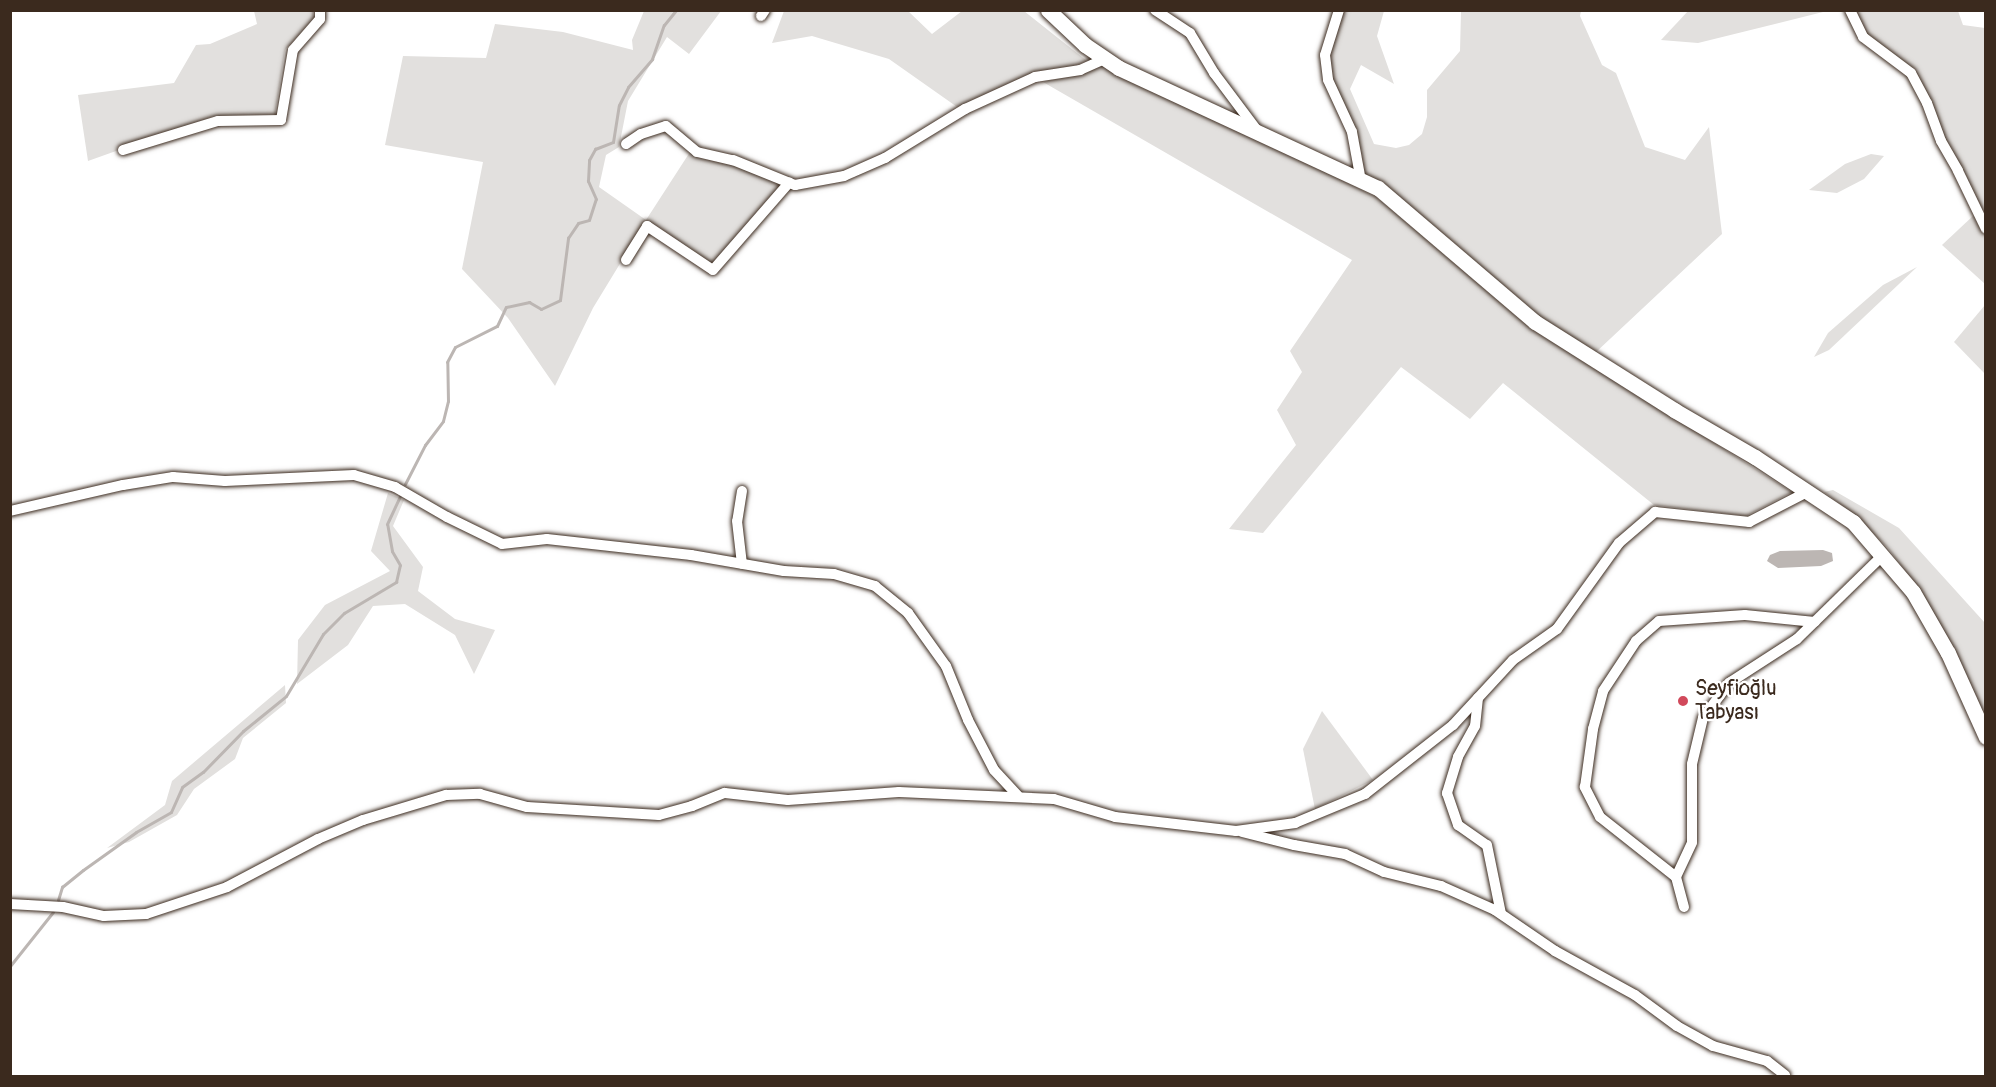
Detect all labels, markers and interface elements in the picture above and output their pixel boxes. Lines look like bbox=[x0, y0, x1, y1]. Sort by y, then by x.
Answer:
place label: Seyfioğlu Tabyası bbox=[1695, 676, 1777, 726]
marker: Seyfioğlu Tabyası bbox=[1676, 694, 1690, 708]

